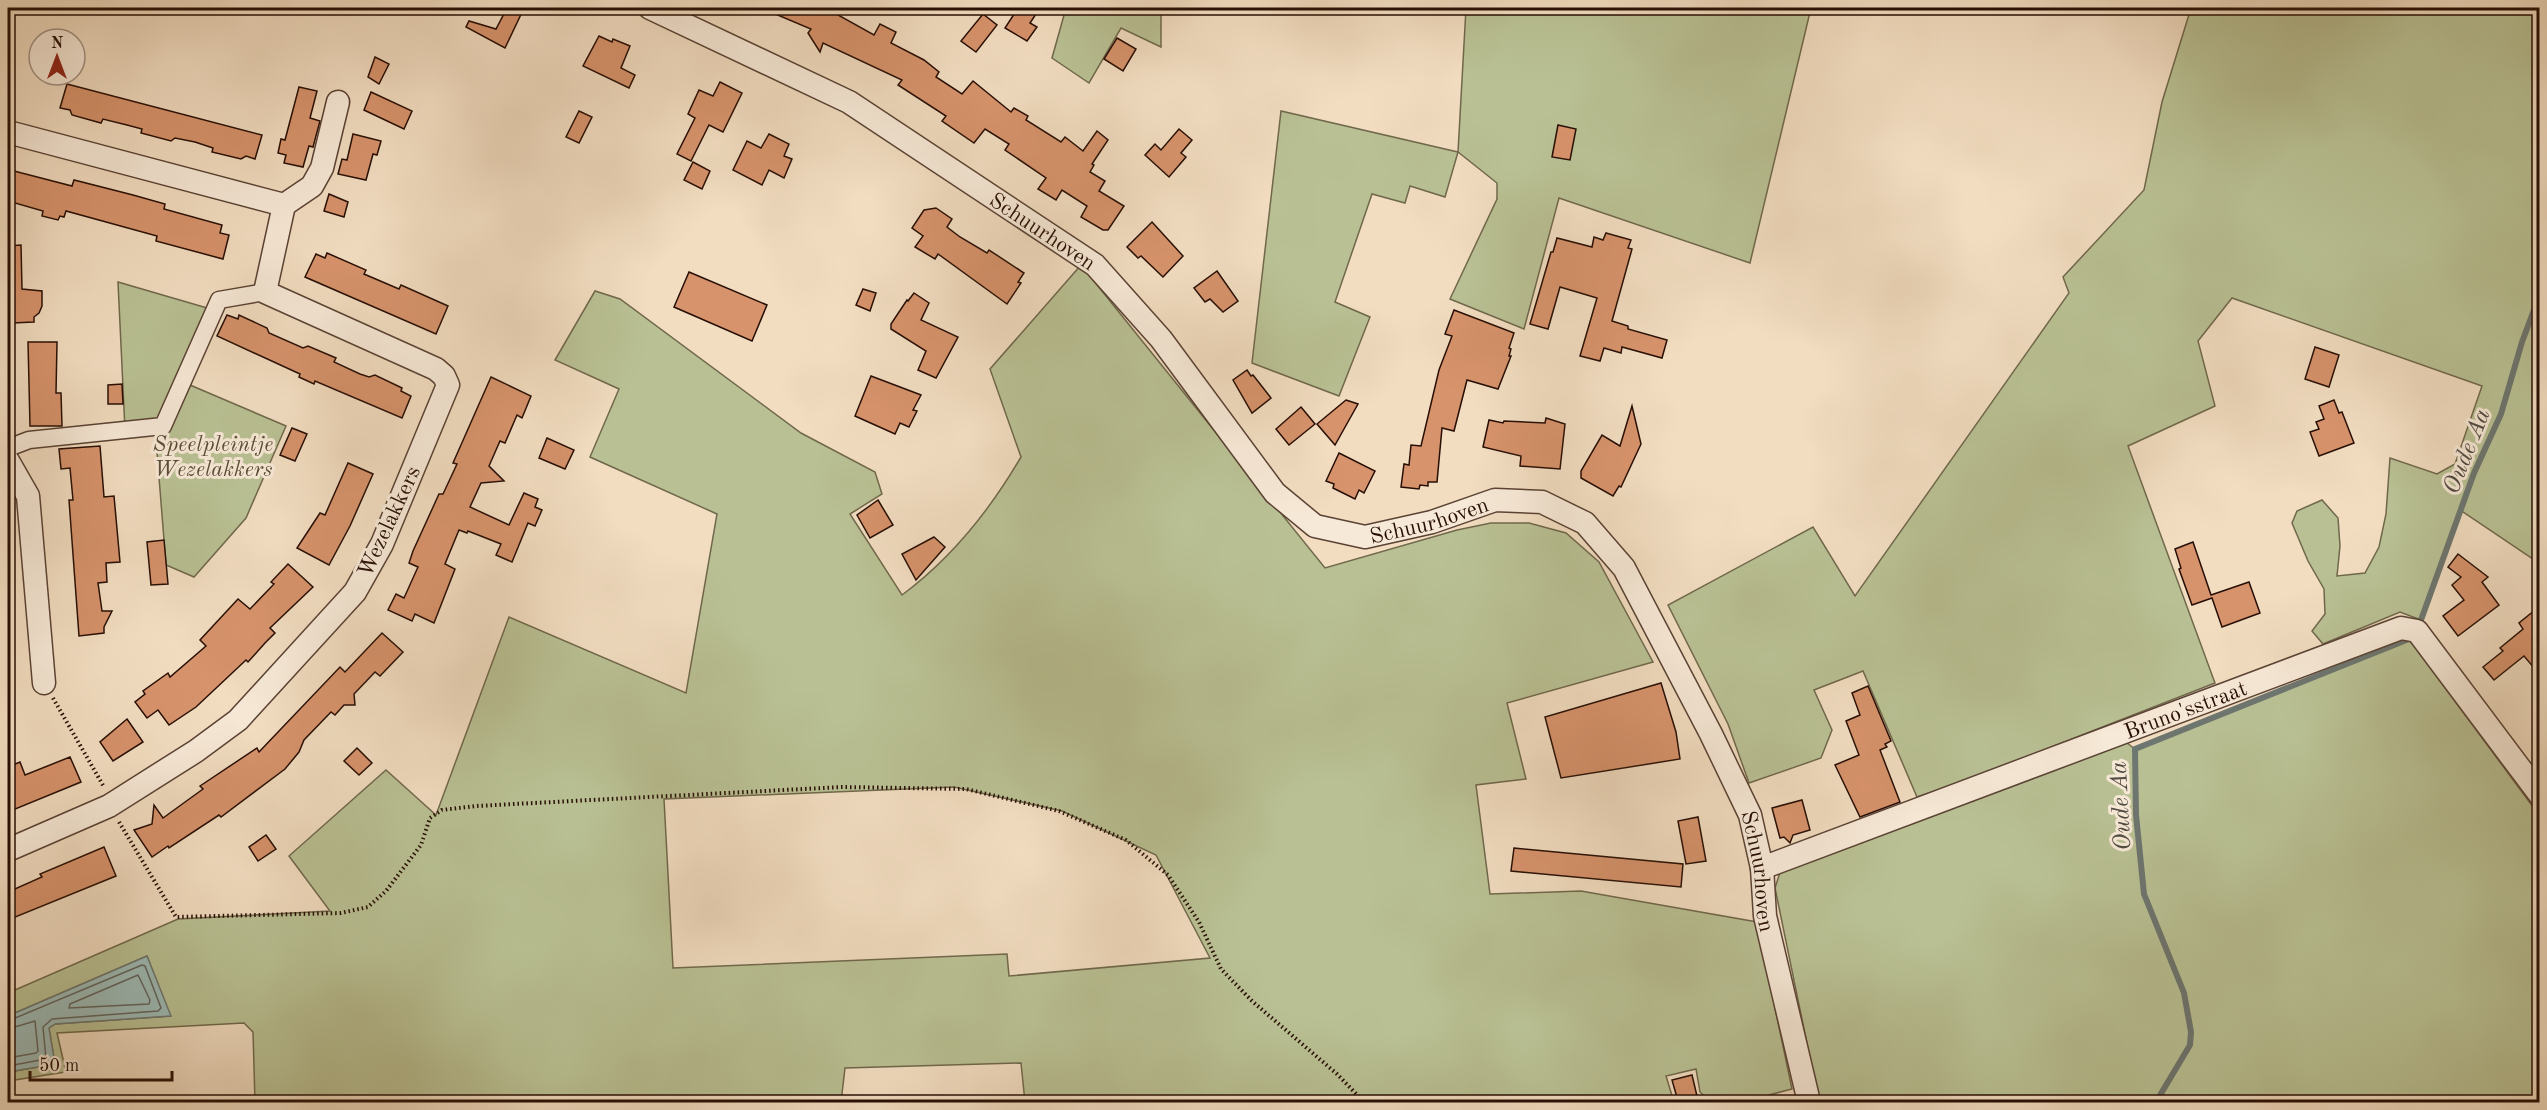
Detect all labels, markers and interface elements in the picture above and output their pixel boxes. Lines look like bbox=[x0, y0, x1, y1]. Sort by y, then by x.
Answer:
north arrow bbox=[27, 27, 87, 87]
text: N bbox=[51, 36, 64, 52]
street label: Schuurhoven bbox=[985, 189, 1099, 275]
water label: Oude Aa bbox=[2440, 406, 2496, 498]
park label: Speelpleintje Wezelakkers bbox=[153, 434, 273, 481]
street label: Wezelakkers bbox=[355, 463, 425, 581]
street label: Schuurhoven bbox=[1368, 494, 1492, 549]
street label: Bruno'sstraat bbox=[2121, 678, 2250, 744]
water label: Oude Aa bbox=[2108, 760, 2136, 851]
street label: Schuurhoven bbox=[1736, 809, 1777, 934]
scale bar bbox=[30, 1044, 172, 1082]
text: 50 m bbox=[39, 1057, 79, 1075]

